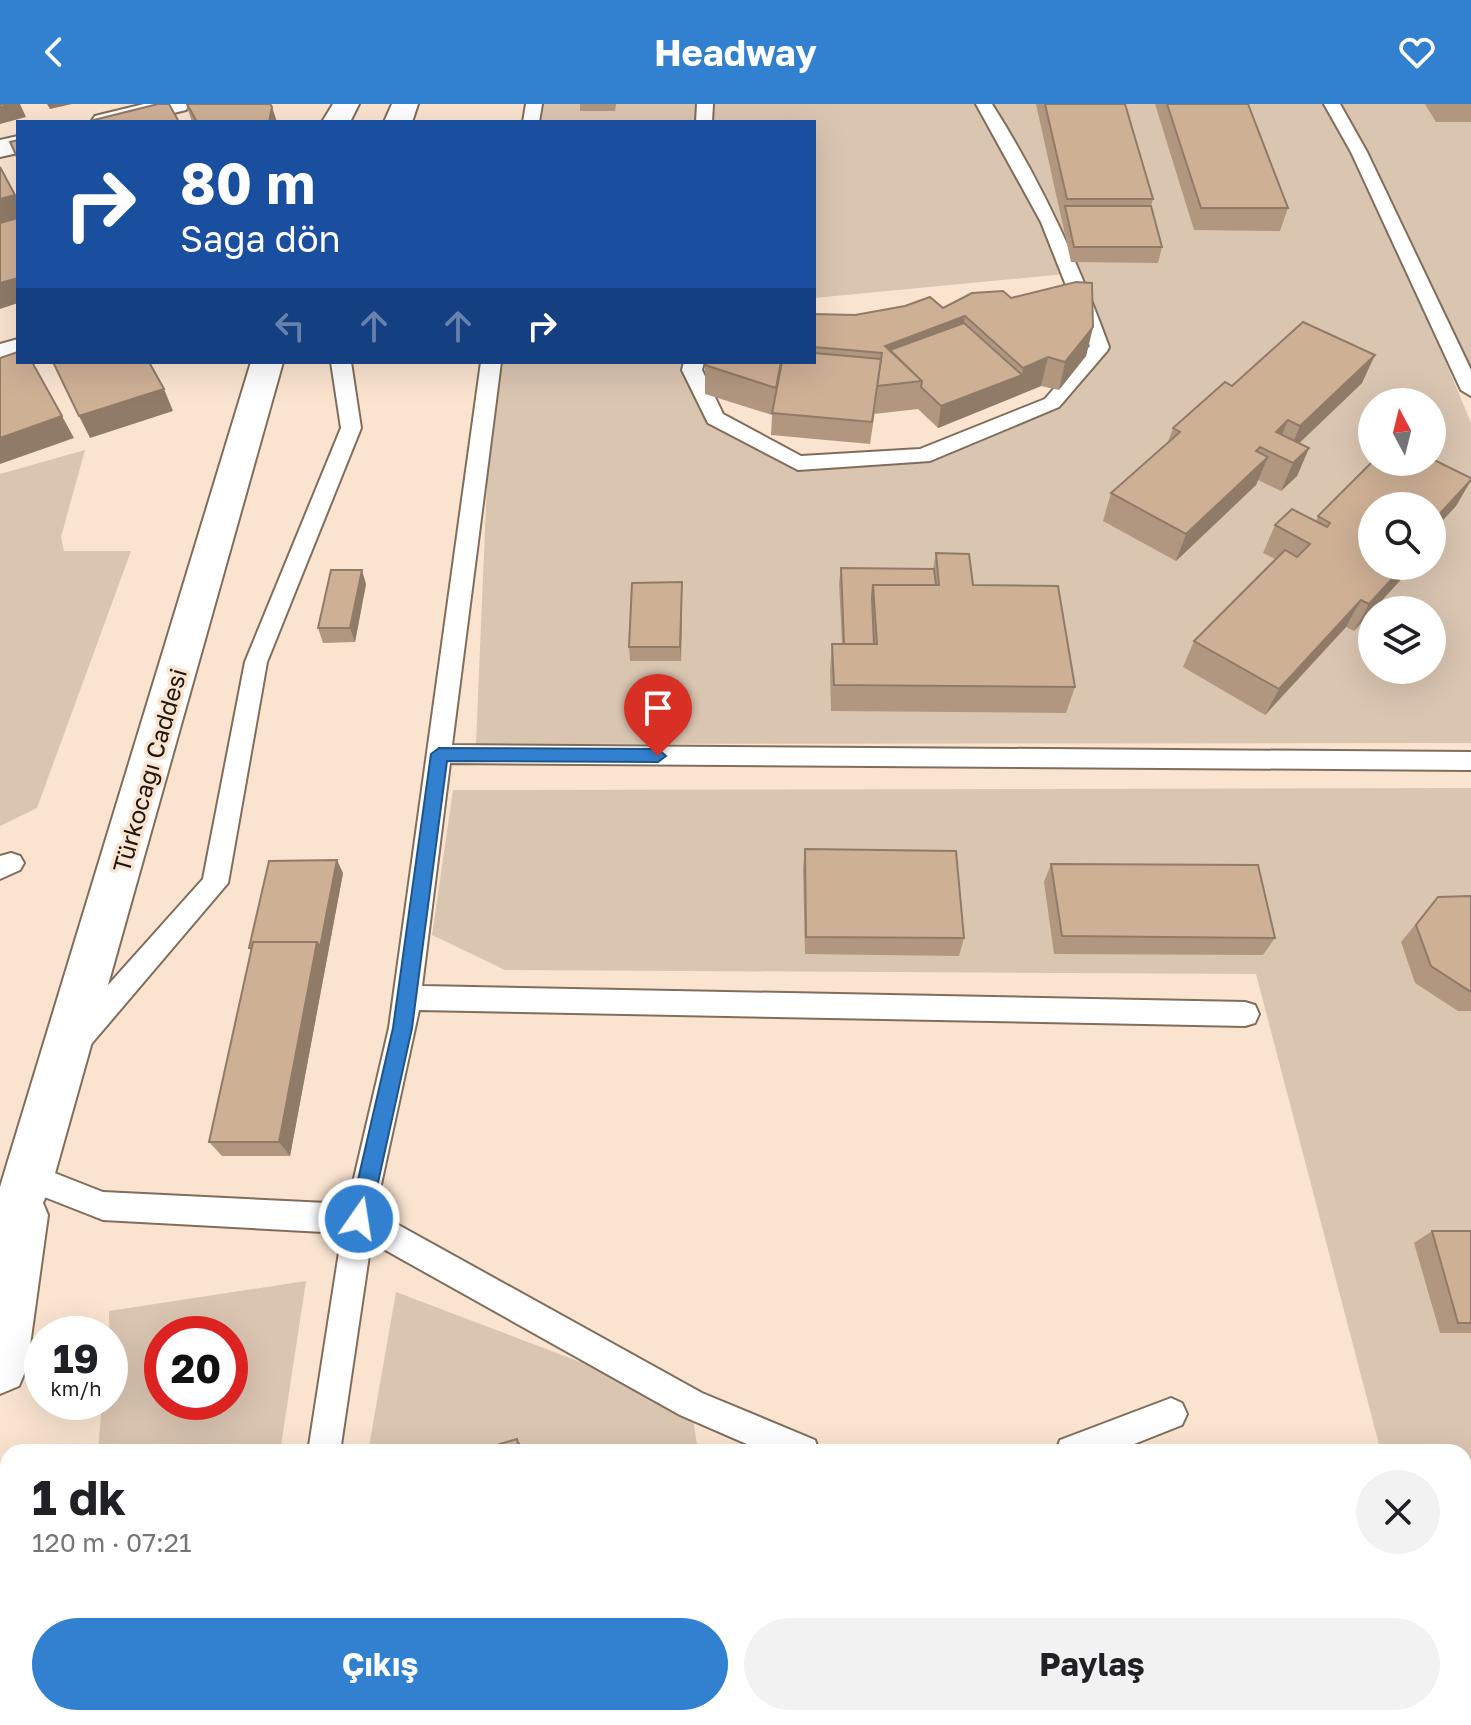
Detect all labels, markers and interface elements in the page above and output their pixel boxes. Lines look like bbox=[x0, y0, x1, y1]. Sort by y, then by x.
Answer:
icon: back bbox=[32, 30, 76, 74]
icon: heart bbox=[1395, 30, 1439, 74]
text: Headway bbox=[654, 31, 817, 74]
text: 80 m bbox=[180, 149, 315, 216]
icon: right bbox=[48, 152, 152, 256]
text: Sağa dön bbox=[180, 217, 341, 260]
icon: left bbox=[268, 304, 312, 348]
icon: ahead bbox=[352, 304, 396, 348]
icon: ahead bbox=[436, 304, 480, 348]
icon: right bbox=[520, 304, 564, 348]
north arrow bbox=[1358, 388, 1446, 476]
map controls bbox=[1358, 388, 1446, 684]
button: search bbox=[1358, 492, 1446, 580]
button: layers bbox=[1358, 596, 1446, 684]
street label: Türkocağı Caddesi bbox=[106, 665, 192, 875]
pin bbox=[624, 674, 692, 756]
icon: arrive bbox=[636, 686, 680, 730]
position arrow bbox=[317, 1177, 401, 1261]
speed limit sign: 20 bbox=[144, 1316, 248, 1420]
text: 19 bbox=[53, 1334, 99, 1382]
text: km/h bbox=[51, 1376, 101, 1400]
text: 1 dk bbox=[32, 1468, 126, 1526]
button: close bbox=[1356, 1470, 1440, 1554]
text: 120 m · 07:21 bbox=[32, 1527, 192, 1558]
button: Çıkış bbox=[32, 1618, 728, 1710]
button: Paylaş bbox=[744, 1618, 1440, 1710]

